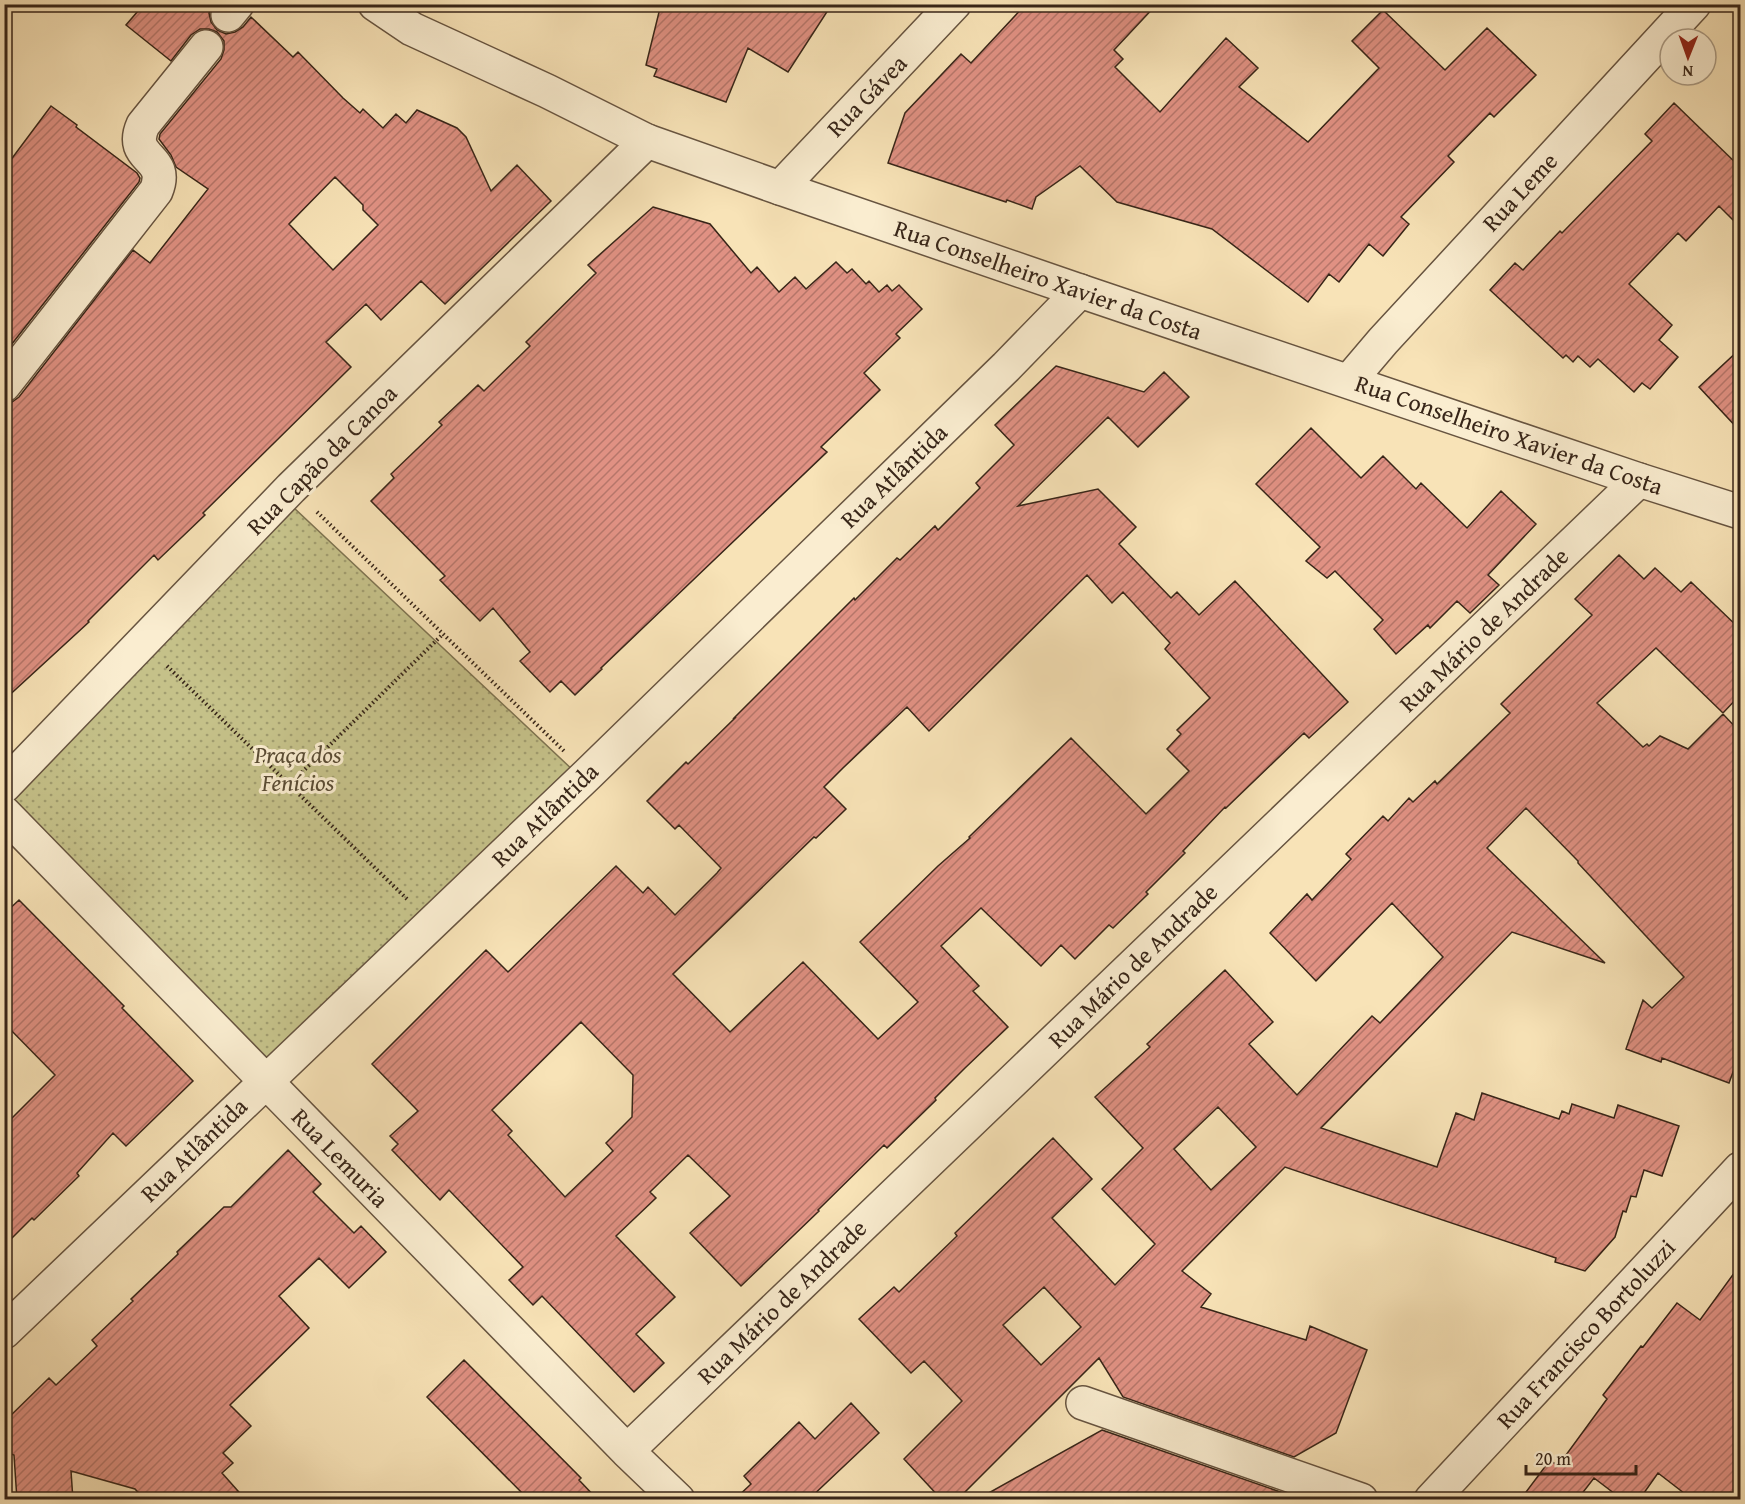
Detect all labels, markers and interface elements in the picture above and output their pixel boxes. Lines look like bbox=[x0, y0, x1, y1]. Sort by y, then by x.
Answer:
north arrow bbox=[1658, 27, 1718, 87]
street label: Rua Gávea bbox=[818, 46, 915, 145]
text: N bbox=[1682, 60, 1693, 84]
street label: Rua Leme bbox=[1474, 144, 1566, 239]
street label: Rua Conselheiro Xavier da Costa bbox=[890, 210, 1207, 349]
street label: Rua Conselheiro Xavier da Costa bbox=[1351, 365, 1668, 504]
street label: Rua Capão da Canoa bbox=[238, 376, 405, 543]
street label: Rua Atlântida bbox=[832, 415, 956, 536]
street label: Rua Mário de Andrade bbox=[1391, 539, 1576, 720]
park label: Praça dos Fenícios bbox=[254, 737, 342, 800]
street label: Rua Atlântida bbox=[483, 754, 607, 875]
street label: Rua Mário de Andrade bbox=[1040, 875, 1225, 1056]
street label: Rua Atlântida bbox=[132, 1089, 256, 1210]
street label: Rua Lemuria bbox=[284, 1100, 397, 1216]
street label: Rua Mário de Andrade bbox=[689, 1211, 874, 1392]
street label: Rua Francisco Bortoluzzi bbox=[1488, 1231, 1683, 1437]
scale bar bbox=[1526, 1438, 1636, 1476]
text: 20 m bbox=[1535, 1445, 1571, 1472]

